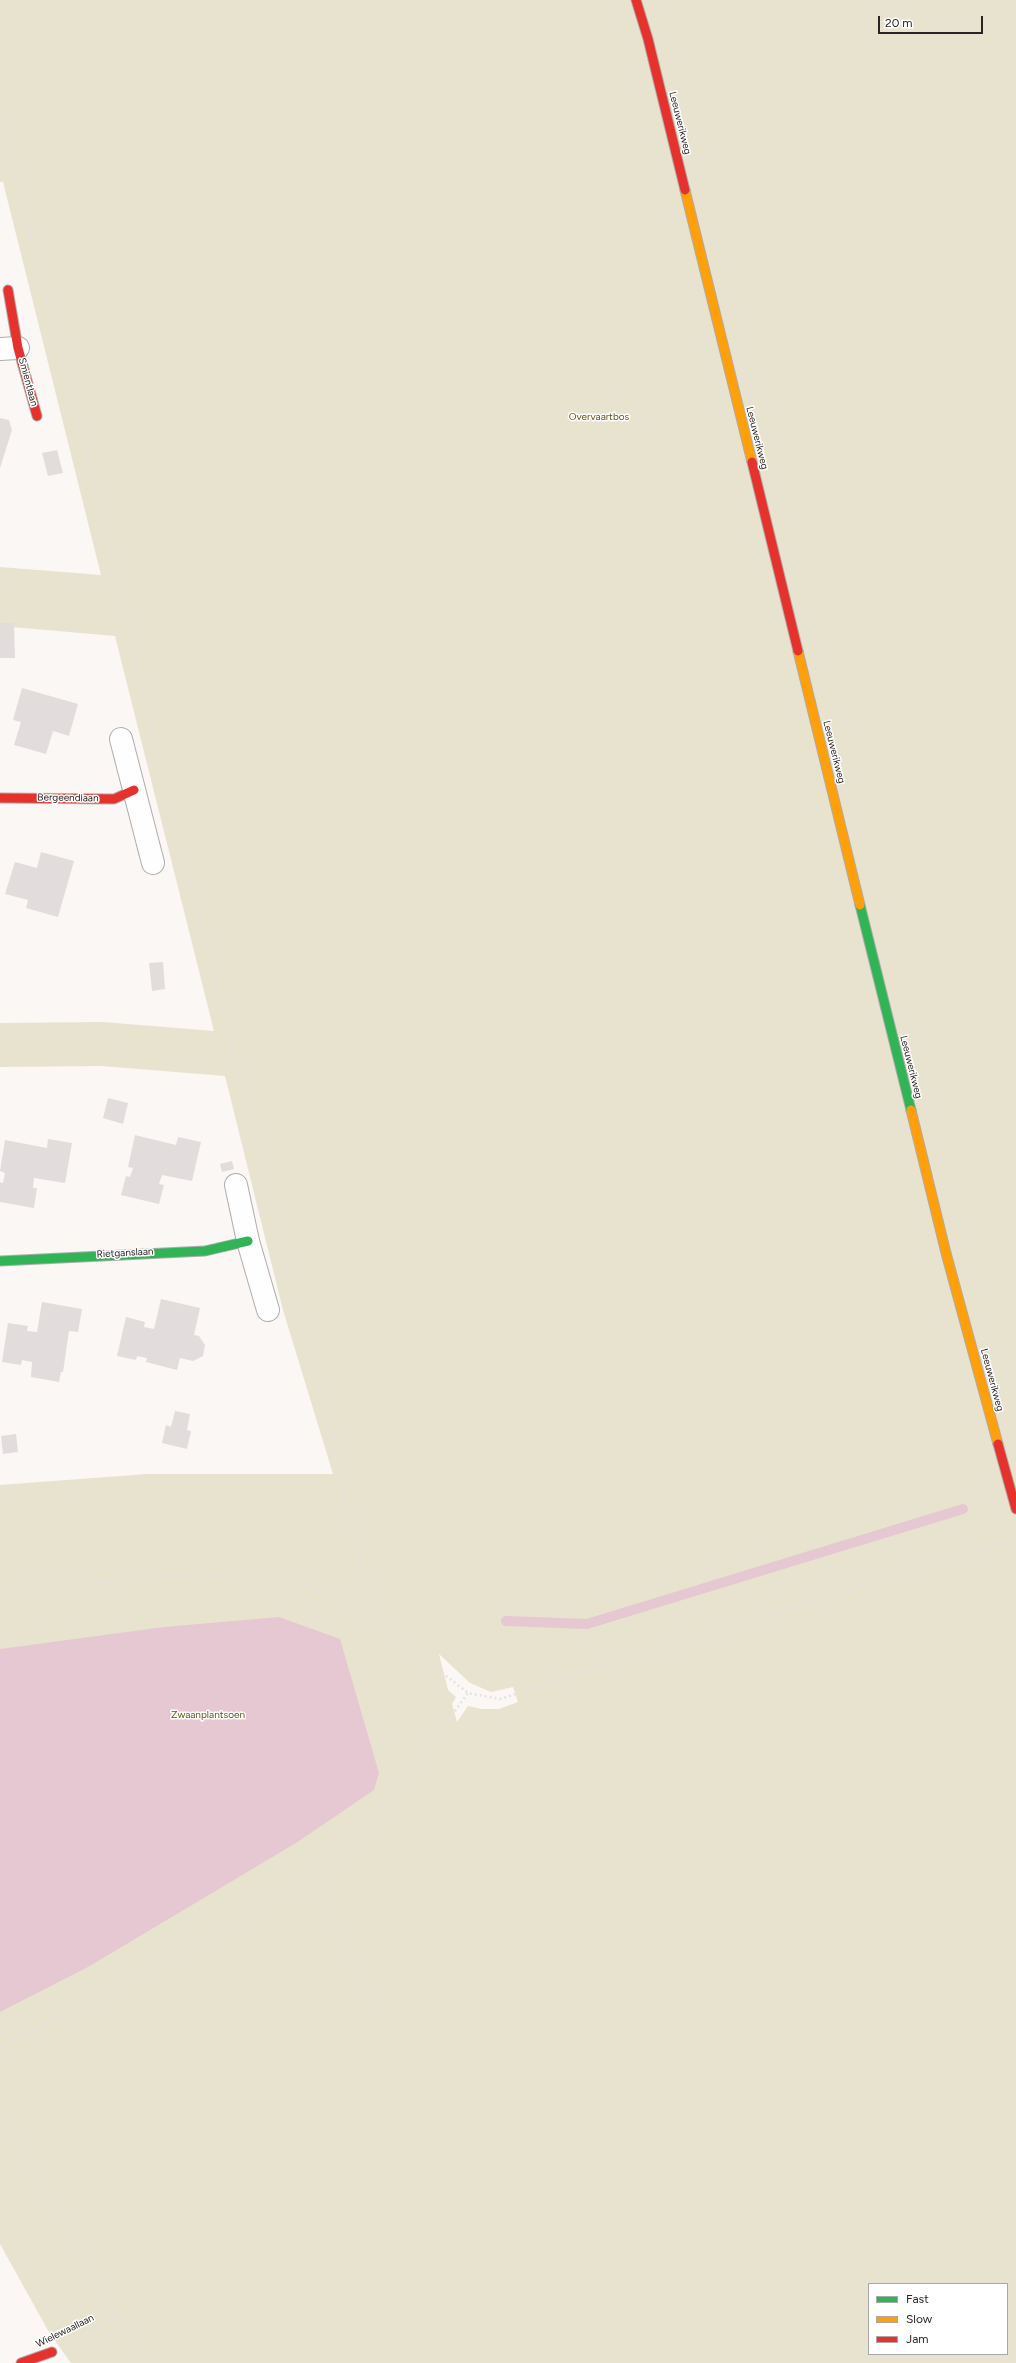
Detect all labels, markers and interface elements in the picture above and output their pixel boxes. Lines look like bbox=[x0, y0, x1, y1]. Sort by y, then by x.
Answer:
scale bar bbox=[880, 8, 985, 34]
text: 20 m bbox=[885, 16, 913, 30]
street label: Leeuwerikweg bbox=[666, 90, 694, 156]
street label: Smientlaan bbox=[16, 356, 40, 408]
street label: Leeuwerikweg bbox=[743, 405, 771, 471]
park label: Overvaartbos bbox=[569, 411, 629, 423]
street label: Leeuwerikweg bbox=[820, 719, 848, 785]
street label: Bergeendlaan bbox=[37, 791, 99, 805]
street label: Leeuwerikweg bbox=[897, 1034, 925, 1100]
street label: Rietganslaan bbox=[96, 1246, 154, 1260]
street label: Leeuwerikweg bbox=[978, 1347, 1006, 1413]
park label: Zwaanplantsoen bbox=[171, 1709, 245, 1721]
legend bbox=[868, 2283, 1008, 2355]
text: Fast bbox=[906, 2292, 929, 2306]
street label: Wielewaallaan bbox=[34, 2312, 96, 2350]
text: Slow bbox=[906, 2312, 932, 2326]
text: Jam bbox=[906, 2332, 929, 2346]

